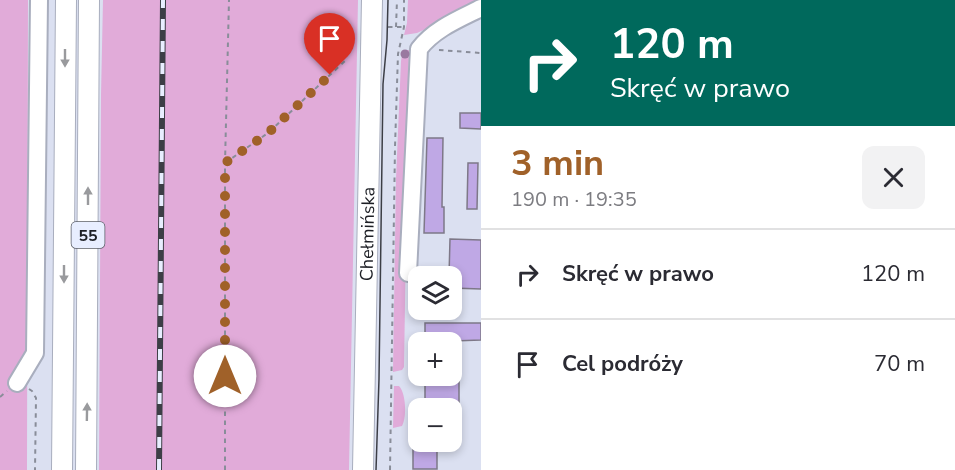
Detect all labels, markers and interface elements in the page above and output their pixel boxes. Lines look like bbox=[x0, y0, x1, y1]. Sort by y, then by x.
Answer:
pin bbox=[304, 13, 355, 75]
text: 120 m bbox=[610, 16, 734, 73]
icon: arrive bbox=[313, 22, 346, 55]
icon: right bbox=[511, 24, 589, 102]
one-way arrow bbox=[60, 49, 70, 68]
text: Skręć w prawo bbox=[610, 70, 790, 107]
text: 3 min bbox=[511, 139, 604, 188]
button: close bbox=[862, 146, 925, 209]
one-way arrow bbox=[83, 186, 93, 205]
text: 190 m · 19:35 bbox=[511, 186, 637, 213]
street label: Chełmińska bbox=[355, 187, 380, 281]
road number: 55 bbox=[72, 222, 104, 248]
icon: right bbox=[511, 258, 544, 291]
text: Skręć w prawo bbox=[562, 259, 714, 289]
text: 120 m bbox=[861, 259, 925, 289]
one-way arrow bbox=[59, 265, 69, 284]
map controls bbox=[408, 266, 462, 452]
button: layers bbox=[408, 266, 462, 320]
button: + bbox=[408, 332, 462, 386]
position arrow bbox=[193, 344, 257, 408]
icon: arrive bbox=[511, 348, 544, 381]
text: Cel podróży bbox=[562, 349, 683, 379]
text: 70 m bbox=[874, 349, 925, 379]
button: − bbox=[408, 398, 462, 452]
one-way arrow bbox=[82, 402, 92, 421]

